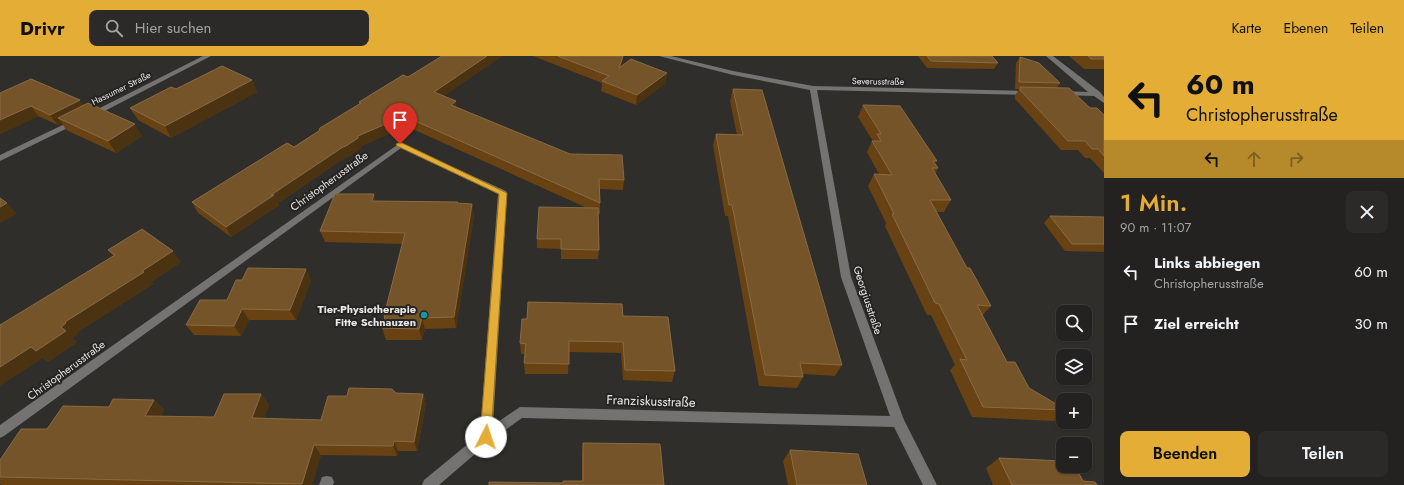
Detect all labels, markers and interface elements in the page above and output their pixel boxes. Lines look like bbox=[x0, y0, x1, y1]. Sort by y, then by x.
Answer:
search box bbox=[89, 10, 369, 46]
text: Drivr bbox=[20, 15, 65, 42]
icon: search bbox=[103, 17, 125, 39]
text: Hier suchen bbox=[135, 17, 211, 39]
text: Karte bbox=[1231, 18, 1261, 38]
text: Ebenen bbox=[1283, 18, 1328, 38]
text: Teilen bbox=[1350, 18, 1384, 38]
text: 60 m bbox=[1186, 64, 1255, 105]
street label: Hassumer Straße bbox=[89, 68, 153, 108]
icon: left bbox=[1120, 72, 1172, 124]
street label: Severusstraße bbox=[852, 74, 905, 88]
text: Christopherusstraße bbox=[1186, 102, 1338, 128]
pin bbox=[383, 103, 417, 144]
icon: arrive bbox=[389, 109, 411, 131]
street label: Christopherusstraße bbox=[287, 147, 371, 215]
icon: left bbox=[1201, 148, 1223, 170]
icon: ahead bbox=[1243, 148, 1265, 170]
icon: right bbox=[1285, 148, 1307, 170]
text: 1 Min. bbox=[1120, 185, 1187, 220]
button: close bbox=[1346, 191, 1388, 233]
text: 90 m · 11:07 bbox=[1120, 218, 1191, 237]
text: Links abbiegen bbox=[1154, 252, 1260, 274]
icon: left bbox=[1120, 261, 1142, 283]
text: 60 m bbox=[1354, 261, 1388, 283]
street label: Georgiusstraße bbox=[849, 264, 887, 337]
text: Christopherusstraße bbox=[1154, 274, 1264, 293]
place label: Tier-Physiotherapie Fitte Schnauzen bbox=[318, 301, 416, 330]
map controls bbox=[1056, 305, 1092, 473]
button: search bbox=[1056, 305, 1092, 341]
marker: Tier-Physiotherapie Fitte Schnauzen bbox=[419, 310, 429, 320]
icon: arrive bbox=[1120, 313, 1142, 335]
text: Ziel erreicht bbox=[1154, 313, 1239, 335]
text: 30 m bbox=[1355, 313, 1388, 335]
street label: Christopherusstraße bbox=[24, 336, 108, 404]
button: layers bbox=[1056, 349, 1092, 385]
street label: Franziskusstraße bbox=[606, 390, 696, 412]
button: + bbox=[1056, 393, 1092, 429]
position arrow bbox=[465, 416, 507, 458]
button: Beenden bbox=[1120, 431, 1250, 477]
button: Teilen bbox=[1258, 431, 1388, 477]
button: − bbox=[1056, 437, 1092, 473]

